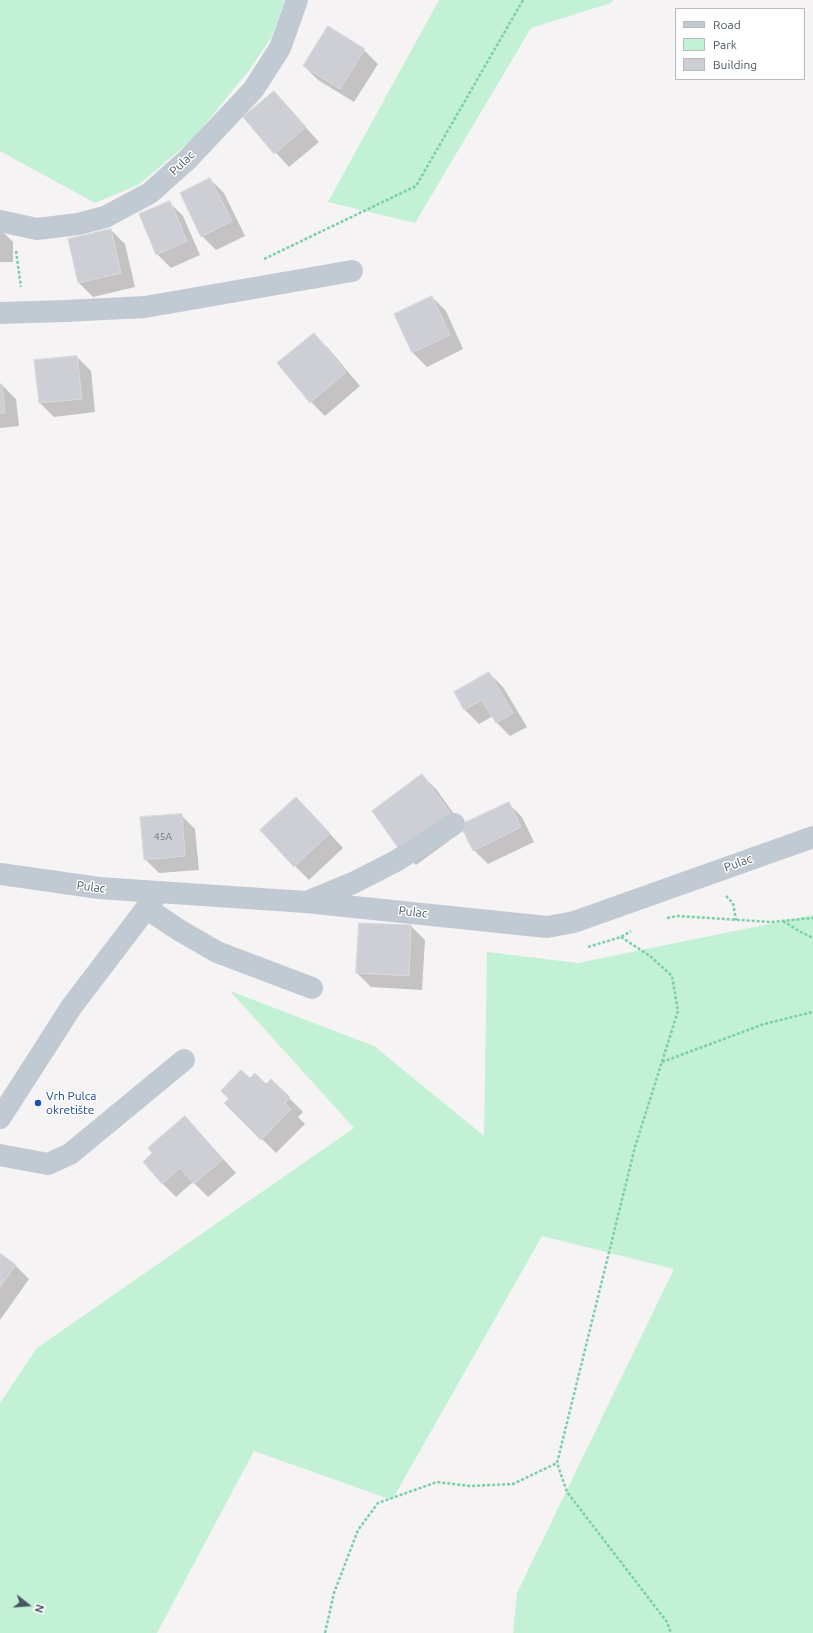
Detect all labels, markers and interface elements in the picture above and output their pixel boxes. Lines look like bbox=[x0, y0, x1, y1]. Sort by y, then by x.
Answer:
legend bbox=[675, 8, 805, 80]
text: Road bbox=[713, 18, 741, 31]
text: Park bbox=[713, 38, 737, 51]
text: Building bbox=[713, 58, 757, 71]
street label: Pulac bbox=[167, 148, 197, 178]
house number: 45A bbox=[154, 831, 172, 843]
street label: Pulac bbox=[722, 851, 754, 875]
street label: Pulac bbox=[76, 878, 106, 896]
street label: Pulac bbox=[398, 903, 428, 921]
place label: Vrh Pulca okretište bbox=[46, 1089, 96, 1117]
marker: Vrh Pulca okretište bbox=[33, 1098, 43, 1108]
north arrow bbox=[8, 1585, 48, 1625]
text: N bbox=[33, 1603, 46, 1614]

